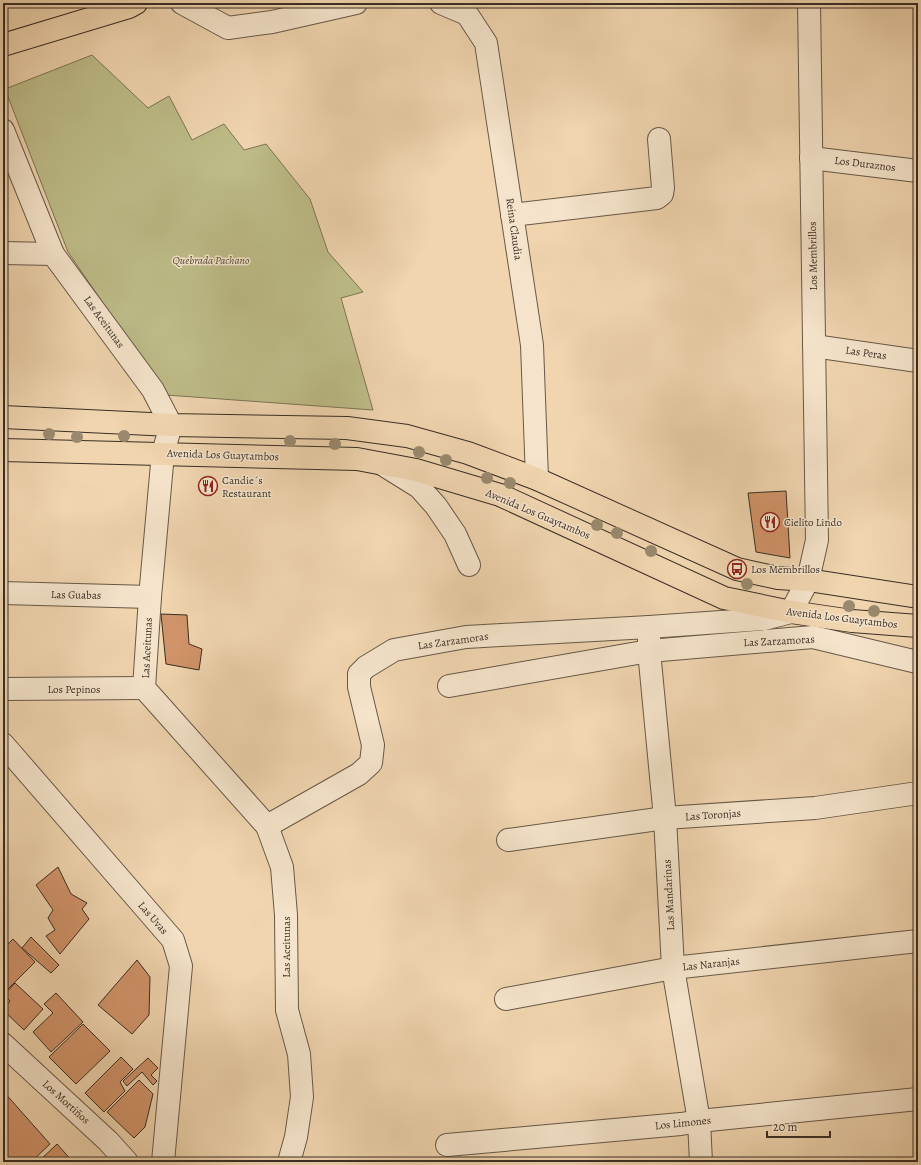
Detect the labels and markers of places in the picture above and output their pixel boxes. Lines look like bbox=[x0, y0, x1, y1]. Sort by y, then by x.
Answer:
place label: Candie´s Restaurant bbox=[222, 473, 272, 501]
restaurant icon: Candie´s Restaurant bbox=[197, 475, 219, 497]
restaurant icon: Cielito Lindo bbox=[759, 511, 781, 533]
place label: Cielito Lindo bbox=[784, 515, 842, 530]
bus stop icon: Los Membrillos bbox=[726, 558, 748, 580]
place label: Los Membrillos bbox=[751, 562, 820, 577]

